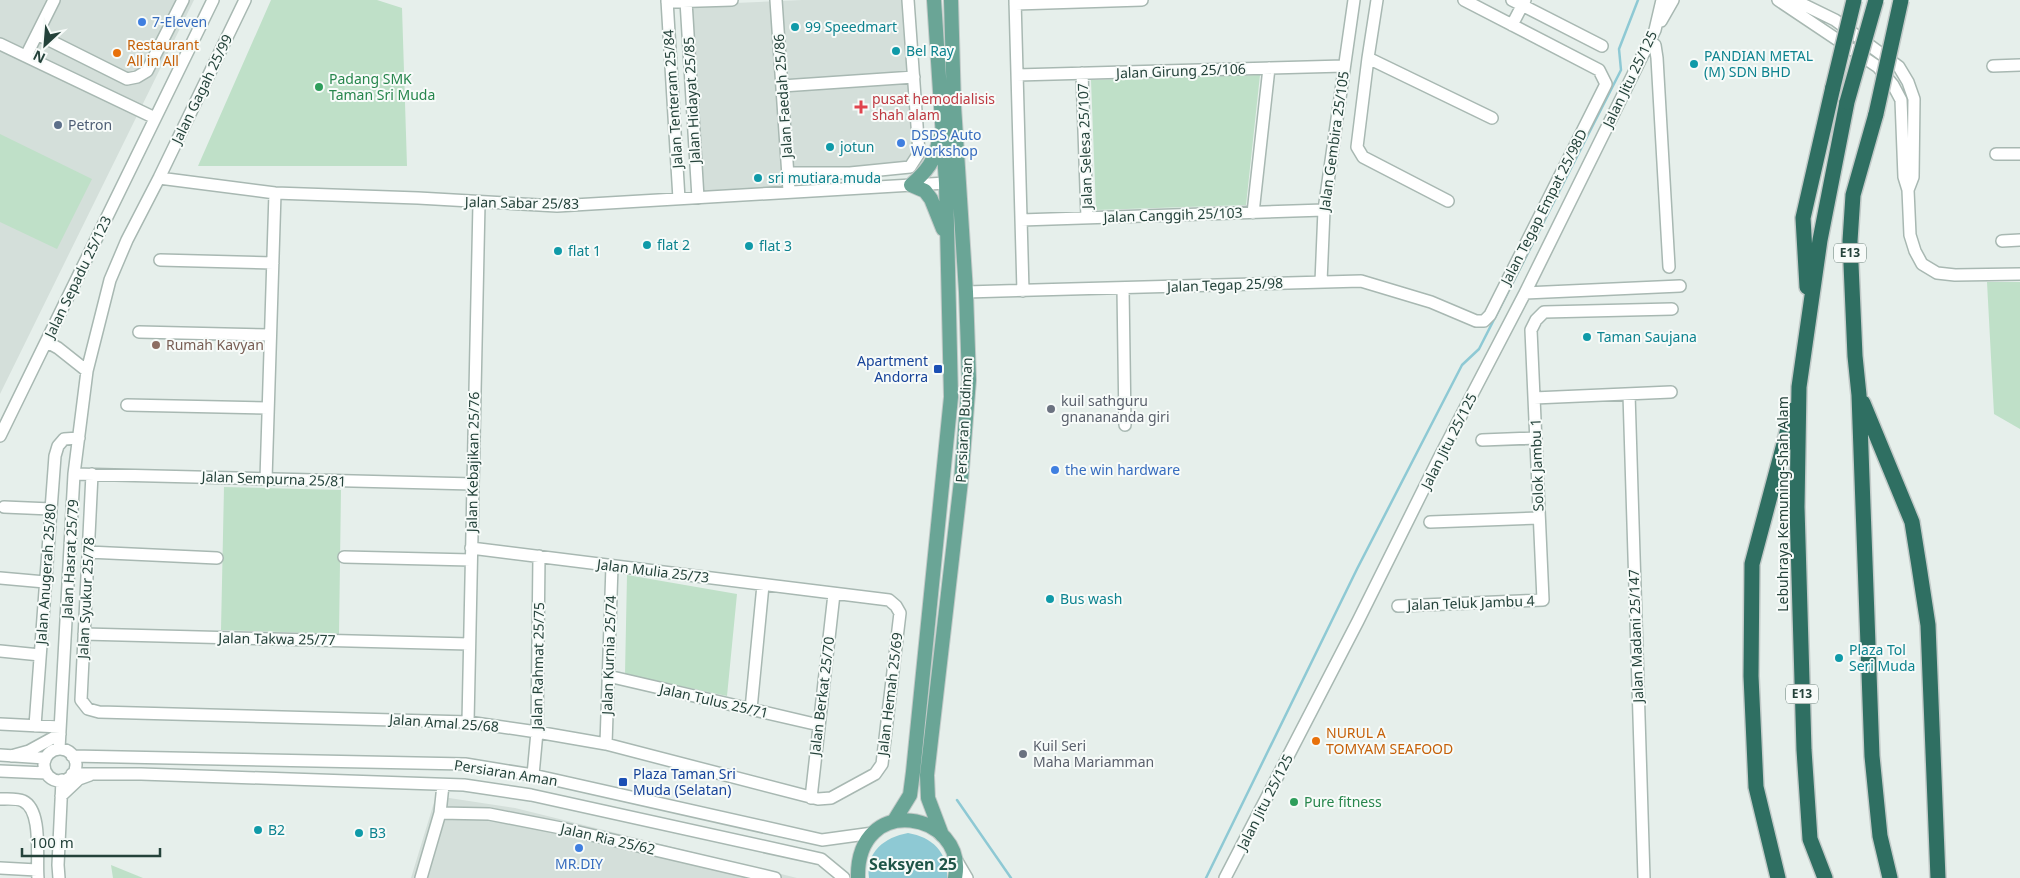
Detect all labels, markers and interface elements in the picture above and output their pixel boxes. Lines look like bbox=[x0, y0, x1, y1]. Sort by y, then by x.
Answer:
place label: 7-Eleven bbox=[152, 12, 207, 31]
marker: 7-Eleven bbox=[136, 16, 148, 28]
place label: 99 Speedmart bbox=[805, 17, 897, 36]
north arrow bbox=[20, 20, 70, 70]
marker: 99 Speedmart bbox=[789, 21, 801, 33]
street label: Jalan Jitu 25/125 bbox=[1597, 27, 1661, 132]
street label: Jalan Tenteram 25/84 bbox=[658, 29, 687, 171]
street label: Jalan Gagah 25/99 bbox=[166, 31, 236, 148]
street label: Jalan Faedah 25/86 bbox=[769, 33, 796, 161]
place label: Restaurant All in All bbox=[127, 35, 199, 70]
street label: Jalan Hidayat 25/85 bbox=[679, 36, 704, 166]
place label: Bel Ray bbox=[906, 41, 955, 60]
marker: Bel Ray bbox=[890, 45, 902, 57]
text: N bbox=[30, 46, 48, 68]
place label: PANDIAN METAL (M) SDN BHD bbox=[1704, 46, 1813, 81]
marker: Restaurant All in All bbox=[111, 47, 123, 59]
marker: PANDIAN METAL (M) SDN BHD bbox=[1688, 58, 1700, 70]
street label: Jalan Girung 25/106 bbox=[1114, 59, 1246, 82]
place label: Padang SMK Taman Sri Muda bbox=[329, 69, 435, 104]
street label: Jalan Gembira 25/105 bbox=[1314, 70, 1353, 214]
marker: Padang SMK Taman Sri Muda bbox=[313, 81, 325, 93]
street label: Jalan Selesa 25/107 bbox=[1073, 83, 1096, 211]
place label: pusat hemodialisis shah alam bbox=[872, 89, 995, 124]
marker: pusat hemodialisis shah alam bbox=[854, 100, 868, 114]
place label: Petron bbox=[68, 115, 112, 134]
marker: Petron bbox=[52, 119, 64, 131]
place label: DSDS Auto Workshop bbox=[911, 125, 982, 160]
street label: Jalan Tegap Empat 25/98D bbox=[1495, 126, 1591, 290]
place label: jotun bbox=[839, 137, 874, 156]
marker: DSDS Auto Workshop bbox=[895, 137, 907, 149]
marker: jotun bbox=[824, 141, 836, 153]
place label: sri mutiara muda bbox=[768, 168, 881, 187]
marker: sri mutiara muda bbox=[752, 172, 764, 184]
street label: Jalan Sabar 25/83 bbox=[463, 192, 579, 213]
street label: Jalan Canggih 25/103 bbox=[1101, 203, 1243, 226]
street label: Jalan Sepadu 25/123 bbox=[39, 213, 115, 343]
place label: flat 2 bbox=[657, 235, 690, 254]
place label: flat 3 bbox=[759, 236, 792, 255]
marker: flat 2 bbox=[641, 239, 653, 251]
marker: flat 3 bbox=[743, 240, 755, 252]
place label: flat 1 bbox=[568, 241, 601, 260]
road number: E13 bbox=[1834, 244, 1866, 262]
marker: flat 1 bbox=[552, 245, 564, 257]
street label: Jalan Tegap 25/98 bbox=[1165, 273, 1283, 296]
place label: Taman Saujana bbox=[1597, 327, 1697, 346]
marker: Taman Saujana bbox=[1581, 331, 1593, 343]
place label: Rumah Kavyan bbox=[166, 335, 264, 354]
marker: Rumah Kavyan bbox=[150, 339, 162, 351]
place label: Apartment Andorra bbox=[857, 351, 928, 386]
street label: Persiaran Budiman bbox=[951, 357, 976, 483]
marker: Apartment Andorra bbox=[932, 363, 944, 375]
street label: Jalan Jitu 25/125 bbox=[1415, 389, 1481, 494]
place label: kuil sathguru gnanananda giri bbox=[1061, 391, 1170, 426]
street label: Jalan Kebajikan 25/76 bbox=[462, 392, 483, 534]
street label: Lebuhraya Kemuning-Shah Alam bbox=[1773, 396, 1792, 612]
marker: kuil sathguru gnanananda giri bbox=[1045, 403, 1057, 415]
street label: Solok Jambu 1 bbox=[1525, 418, 1548, 512]
place label: the win hardware bbox=[1065, 460, 1180, 479]
marker: the win hardware bbox=[1049, 464, 1061, 476]
street label: Jalan Sempurna 25/81 bbox=[199, 466, 347, 491]
street label: Jalan Hasrat 25/79 bbox=[57, 499, 82, 621]
street label: Jalan Anugerah 25/80 bbox=[31, 503, 60, 647]
street label: Jalan Syukur 25/78 bbox=[73, 537, 98, 661]
street label: Jalan Mulia 25/73 bbox=[594, 554, 710, 587]
street label: Jalan Madani 25/147 bbox=[1624, 569, 1647, 705]
place label: Bus wash bbox=[1060, 589, 1122, 608]
street label: Jalan Teluk Jambu 4 bbox=[1405, 591, 1535, 614]
marker: Bus wash bbox=[1044, 593, 1056, 605]
street label: Jalan Kurnia 25/74 bbox=[597, 595, 620, 717]
street label: Jalan Rahmat 25/75 bbox=[527, 602, 548, 732]
street label: Jalan Takwa 25/77 bbox=[216, 628, 336, 649]
street label: Jalan Hemah 25/69 bbox=[872, 631, 907, 759]
street label: Jalan Berkat 25/70 bbox=[805, 635, 838, 758]
place label: Plaza Tol Seri Muda bbox=[1849, 640, 1915, 675]
marker: Plaza Tol Seri Muda bbox=[1833, 652, 1845, 664]
street label: Jalan Tulus 25/71 bbox=[656, 678, 770, 722]
road number: E13 bbox=[1786, 684, 1818, 704]
street label: Jalan Amal 25/68 bbox=[387, 709, 499, 736]
place label: NURUL A TOMYAM SEAFOOD bbox=[1326, 723, 1453, 758]
marker: NURUL A TOMYAM SEAFOOD bbox=[1310, 735, 1322, 747]
place label: Kuil Seri Maha Mariamman bbox=[1033, 736, 1154, 771]
marker: Kuil Seri Maha Mariamman bbox=[1017, 748, 1029, 760]
street label: Jalan Jitu 25/125 bbox=[1231, 750, 1297, 855]
street label: Persiaran Aman bbox=[453, 755, 559, 790]
place label: Plaza Taman Sri Muda (Selatan) bbox=[633, 764, 736, 799]
marker: Plaza Taman Sri Muda (Selatan) bbox=[617, 776, 629, 788]
place label: Pure fitness bbox=[1304, 792, 1382, 811]
marker: Pure fitness bbox=[1288, 796, 1300, 808]
street label: Jalan Ria 25/62 bbox=[557, 818, 657, 859]
place label: B2 bbox=[268, 820, 285, 839]
place label: B3 bbox=[369, 823, 386, 842]
marker: B2 bbox=[252, 824, 264, 836]
scale bar bbox=[22, 826, 160, 858]
marker: B3 bbox=[353, 827, 365, 839]
text: 100 m bbox=[30, 832, 74, 852]
marker: MR.DIY bbox=[573, 842, 585, 854]
district label: Seksyen 25 bbox=[869, 853, 957, 875]
place label: MR.DIY bbox=[555, 854, 603, 873]

